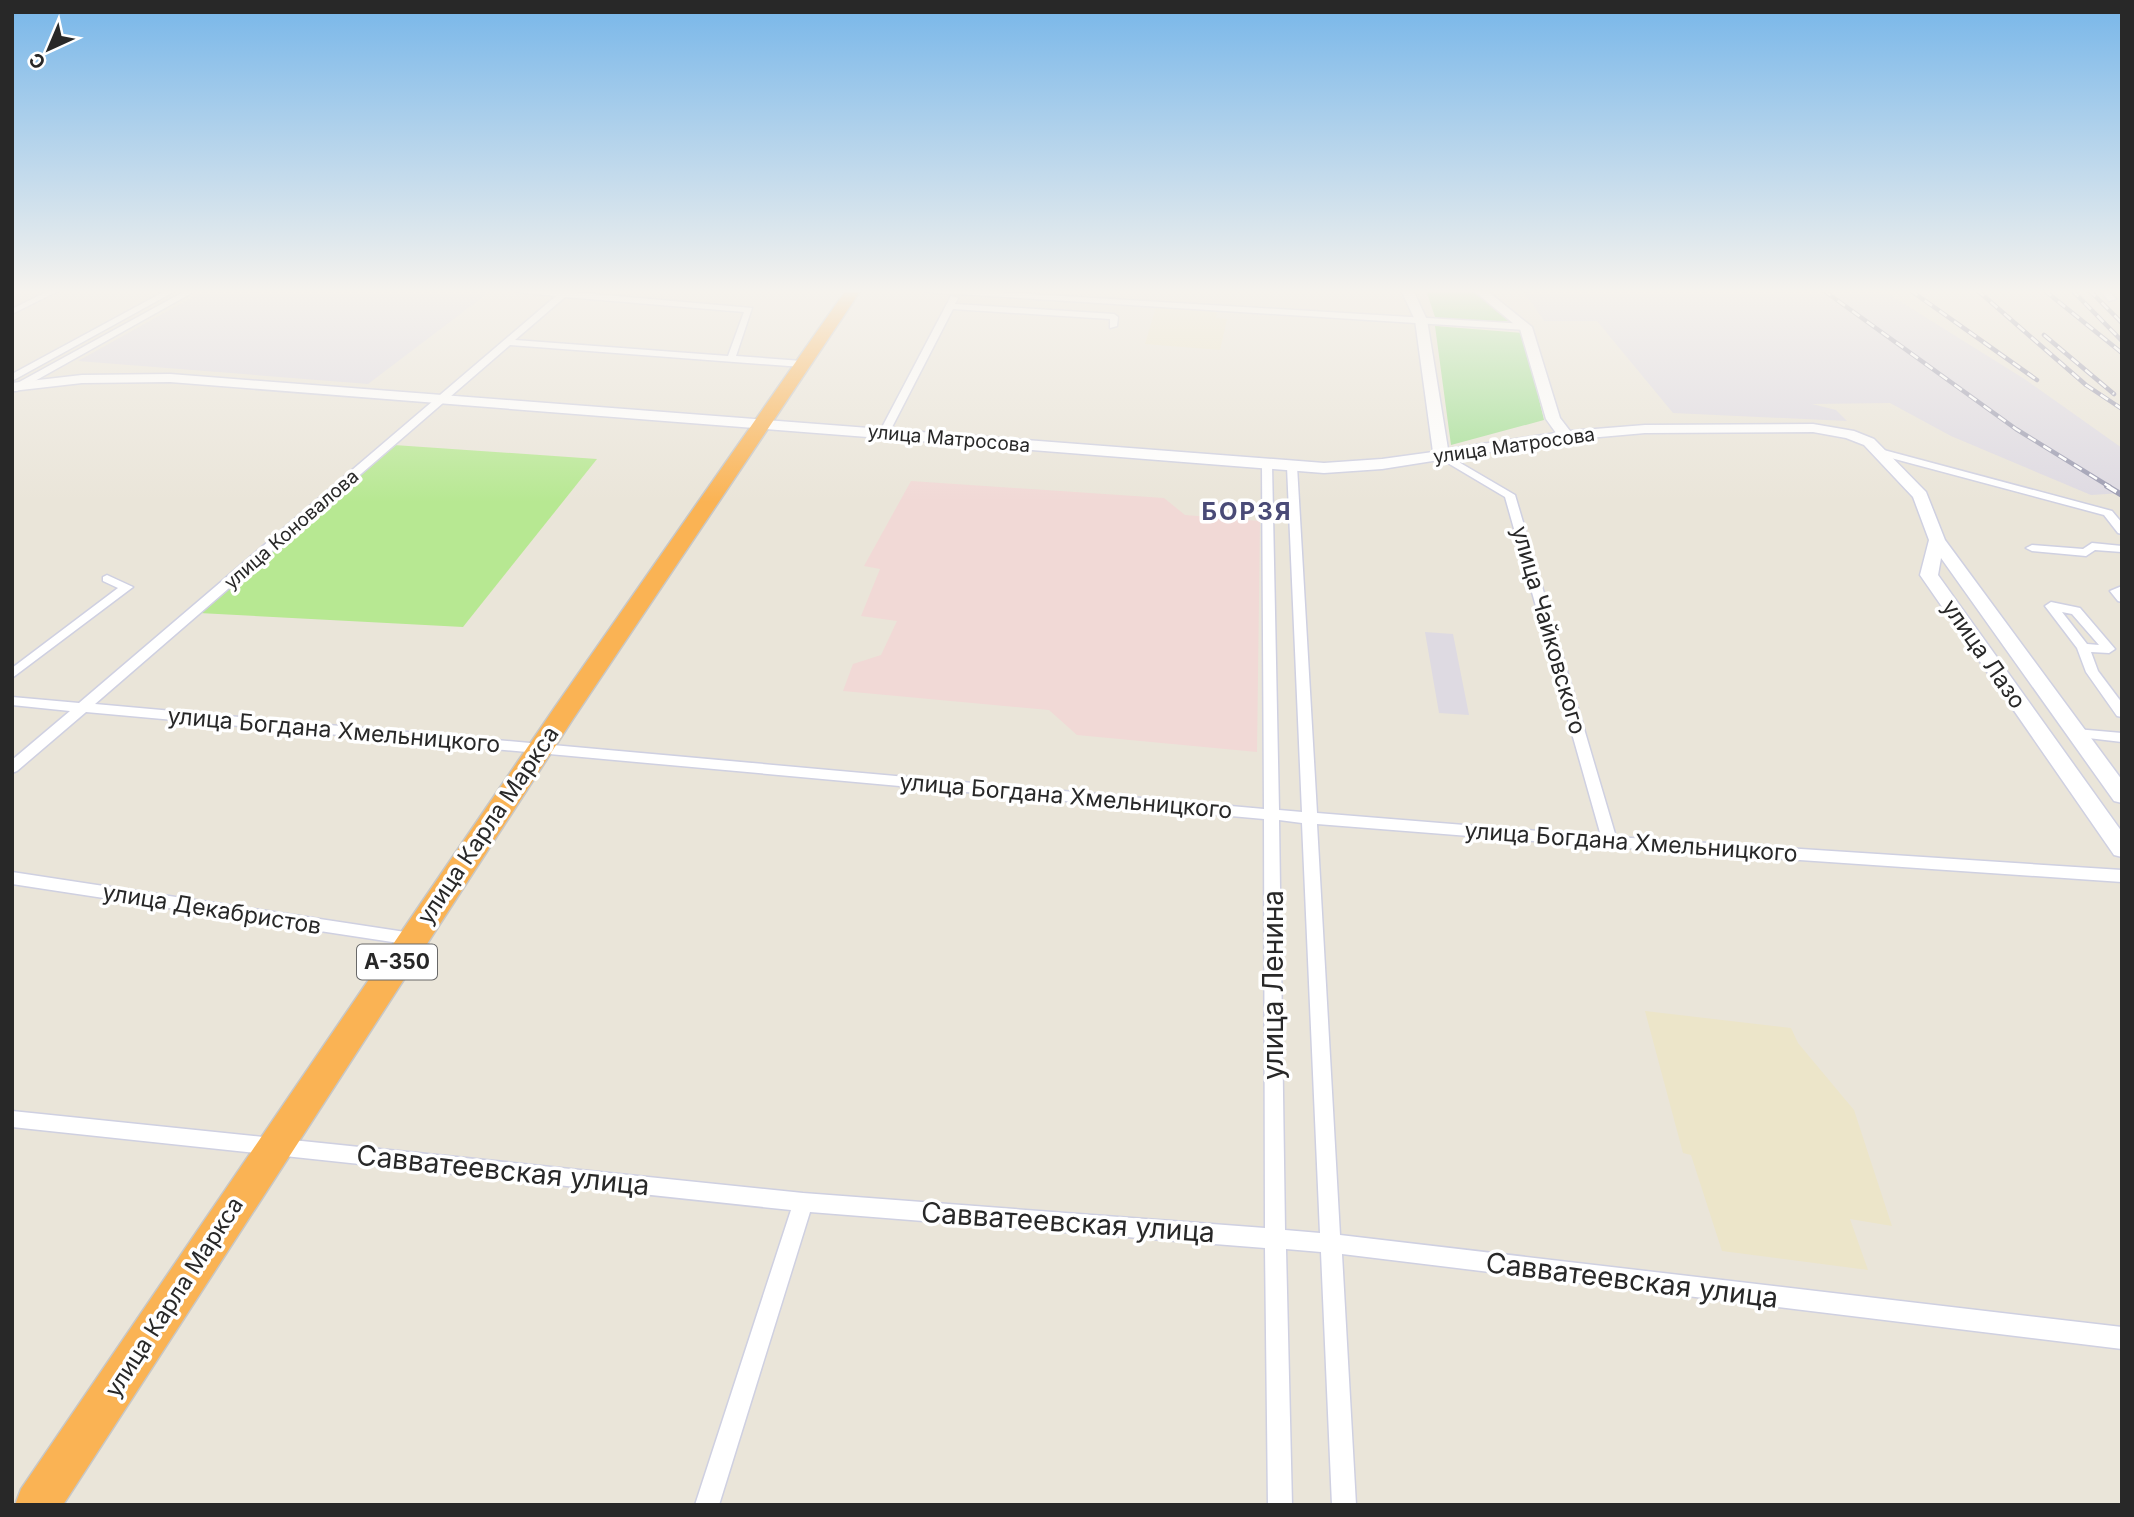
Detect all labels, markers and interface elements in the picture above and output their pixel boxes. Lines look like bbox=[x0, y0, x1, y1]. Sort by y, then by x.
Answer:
north arrow bbox=[14, 14, 84, 84]
text: С bbox=[24, 48, 51, 74]
street label: улица Матросова bbox=[867, 420, 1031, 457]
street label: улица Матросова bbox=[1432, 423, 1596, 468]
street label: улица Коновалова bbox=[219, 465, 363, 594]
district label: БОРЗЯ bbox=[1202, 497, 1292, 526]
street label: улица Чайковского bbox=[1506, 523, 1592, 737]
street label: улица Лазо bbox=[1936, 594, 2032, 714]
street label: улица Богдана Хмельницкого bbox=[166, 702, 502, 758]
street label: улица Карла Маркса bbox=[411, 721, 565, 929]
street label: улица Богдана Хмельницкого bbox=[898, 768, 1234, 824]
street label: улица Богдана Хмельницкого bbox=[1464, 816, 1798, 868]
street label: улица Декабристов bbox=[101, 878, 323, 940]
street label: улица Ленина bbox=[1256, 890, 1290, 1080]
road number: А-350 bbox=[357, 944, 437, 979]
street label: Савватеевская улица bbox=[355, 1138, 651, 1202]
street label: улица Карла Маркса bbox=[99, 1192, 249, 1402]
street label: Савватеевская улица bbox=[920, 1195, 1216, 1249]
street label: Савватеевская улица bbox=[1484, 1245, 1780, 1315]

